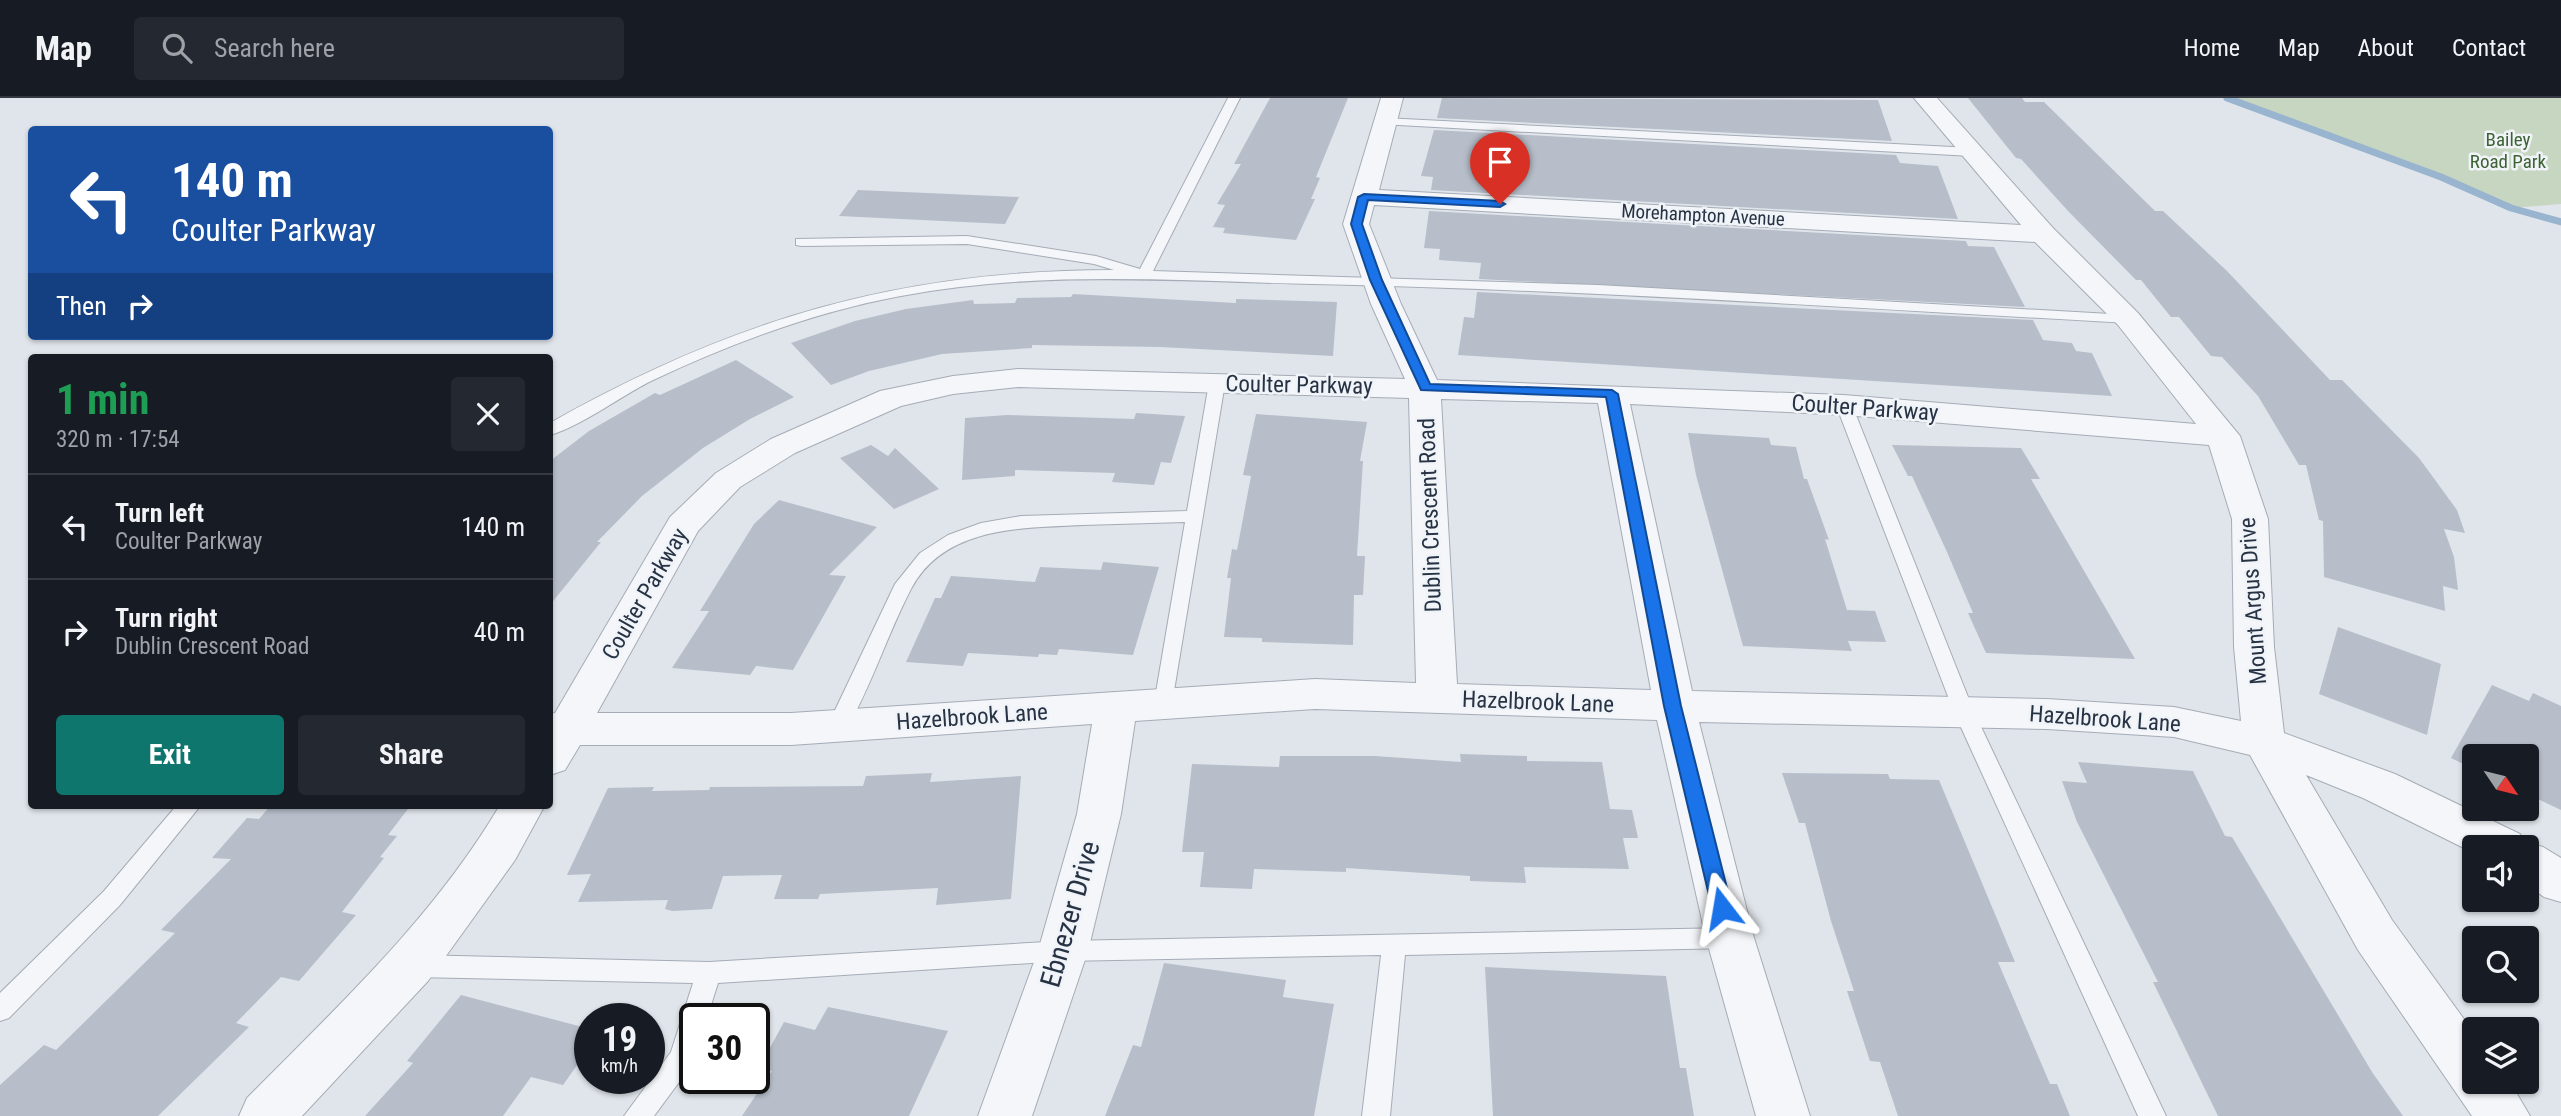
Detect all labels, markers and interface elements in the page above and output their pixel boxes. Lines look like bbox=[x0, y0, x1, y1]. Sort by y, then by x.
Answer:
search box bbox=[134, 17, 624, 80]
text: Map bbox=[35, 29, 92, 68]
icon: search bbox=[158, 29, 196, 67]
text: Search here bbox=[214, 33, 335, 63]
text: Home bbox=[2184, 34, 2240, 62]
text: Map bbox=[2278, 34, 2320, 62]
text: About bbox=[2358, 34, 2414, 62]
text: Contact bbox=[2452, 34, 2526, 62]
park label: Bailey Road Park bbox=[2470, 128, 2547, 173]
pin bbox=[1470, 132, 1530, 204]
icon: arrive bbox=[1481, 143, 1519, 181]
text: 140 m bbox=[171, 152, 293, 209]
icon: left bbox=[56, 154, 147, 245]
street label: Morehampton Avenue bbox=[1621, 199, 1785, 231]
text: Coulter Parkway bbox=[171, 211, 376, 249]
icon: right bbox=[121, 287, 159, 325]
text: Then bbox=[56, 291, 107, 321]
street label: Coulter Parkway bbox=[1225, 370, 1373, 400]
text: 1 min bbox=[56, 375, 149, 424]
button: close bbox=[451, 377, 525, 451]
street label: Coulter Parkway bbox=[1791, 389, 1940, 427]
street label: Dublin Crescent Road bbox=[1413, 417, 1447, 613]
text: 320 m · 17:54 bbox=[56, 426, 180, 453]
text: Turn left bbox=[115, 498, 204, 528]
icon: left bbox=[56, 508, 94, 546]
text: 140 m bbox=[461, 512, 525, 542]
street label: Mount Argus Drive bbox=[2234, 517, 2272, 685]
street label: Coulter Parkway bbox=[596, 523, 694, 665]
text: Coulter Parkway bbox=[115, 528, 262, 555]
text: Turn right bbox=[115, 603, 217, 633]
icon: right bbox=[56, 613, 94, 651]
text: 40 m bbox=[474, 617, 525, 647]
text: Dublin Crescent Road bbox=[115, 633, 309, 660]
street label: Hazelbrook Lane bbox=[1462, 686, 1614, 718]
street label: Hazelbrook Lane bbox=[895, 698, 1049, 736]
street label: Hazelbrook Lane bbox=[2028, 700, 2182, 738]
button: Exit bbox=[56, 715, 284, 795]
button: Share bbox=[298, 715, 525, 795]
north arrow bbox=[2462, 744, 2539, 821]
map controls bbox=[2462, 744, 2539, 1094]
button: sound bbox=[2462, 835, 2539, 912]
street label: Ebnezer Drive bbox=[1033, 837, 1107, 991]
position arrow bbox=[1685, 871, 1759, 945]
button: search bbox=[2462, 926, 2539, 1003]
speed limit sign: 30 bbox=[679, 1003, 770, 1094]
button: layers bbox=[2462, 1017, 2539, 1094]
text: 19 bbox=[602, 1019, 637, 1060]
text: km/h bbox=[601, 1055, 638, 1076]

